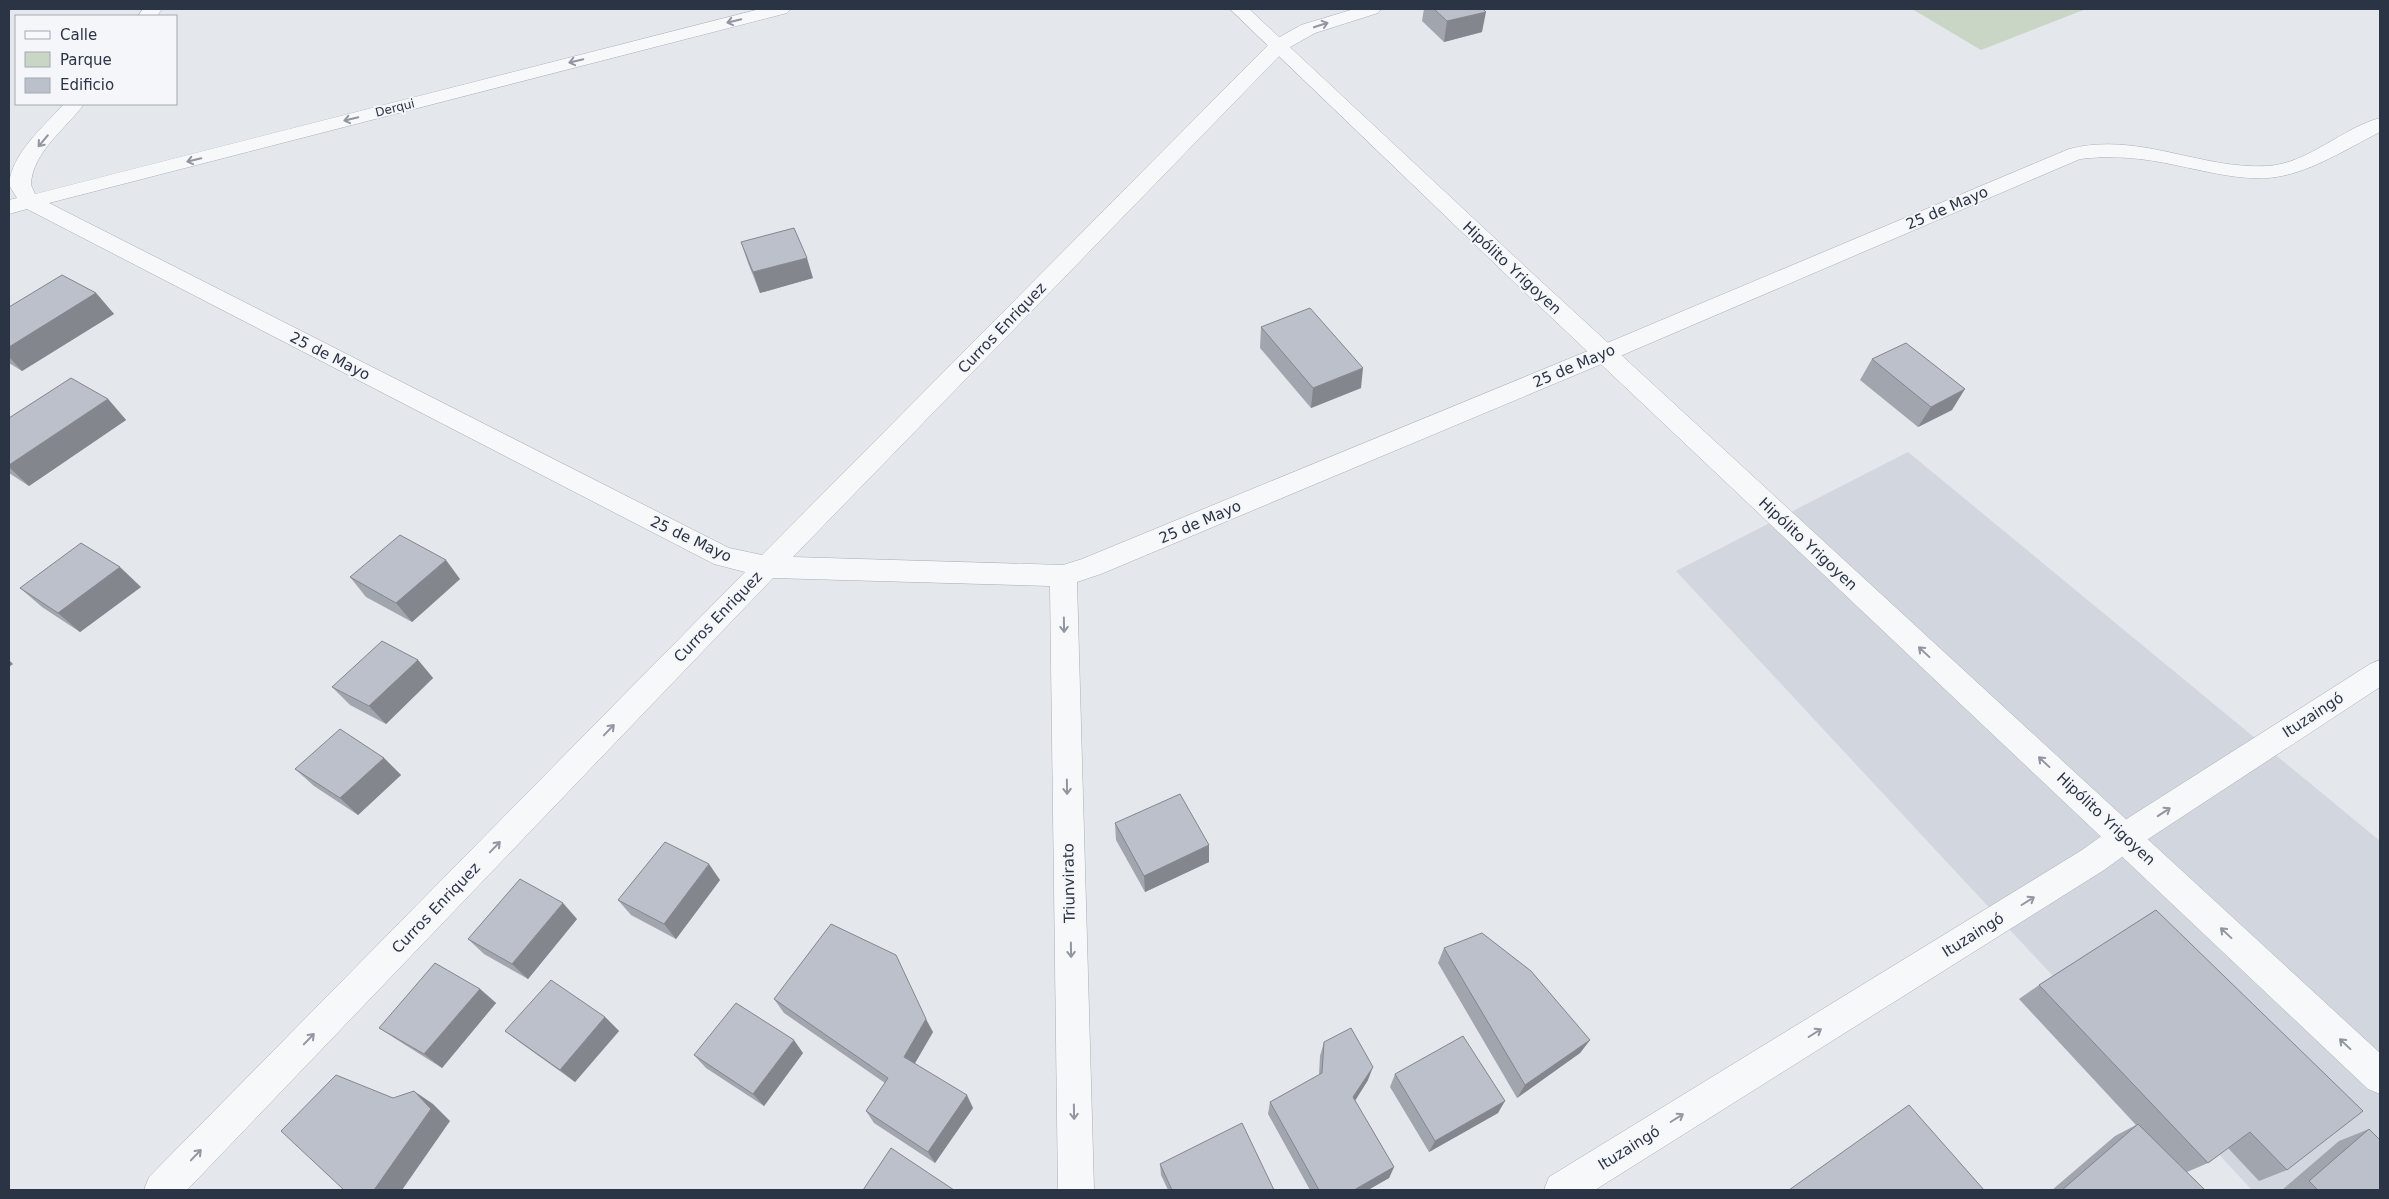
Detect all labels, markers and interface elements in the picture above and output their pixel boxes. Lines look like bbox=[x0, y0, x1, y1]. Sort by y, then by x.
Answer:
legend bbox=[15, 15, 178, 105]
one-way arrow bbox=[726, 17, 742, 26]
one-way arrow bbox=[1313, 19, 1329, 29]
text: Calle bbox=[60, 26, 97, 44]
text: Parque bbox=[60, 51, 112, 69]
one-way arrow bbox=[569, 57, 585, 66]
text: Edificio bbox=[60, 76, 114, 94]
street label: Derqui bbox=[374, 96, 416, 120]
one-way arrow bbox=[344, 115, 360, 124]
one-way arrow bbox=[38, 135, 49, 148]
one-way arrow bbox=[186, 155, 202, 165]
street label: 25 de Mayo bbox=[1903, 183, 1991, 233]
street label: Hipólito Yrigoyen bbox=[1459, 218, 1565, 318]
street label: Curros Enriquez bbox=[954, 279, 1050, 377]
street label: 25 de Mayo bbox=[287, 328, 373, 384]
street label: 25 de Mayo bbox=[1530, 341, 1618, 391]
street label: Hipólito Yrigoyen bbox=[1755, 494, 1861, 594]
street label: 25 de Mayo bbox=[1156, 497, 1244, 547]
street label: 25 de Mayo bbox=[648, 512, 734, 566]
street label: Curros Enriquez bbox=[670, 568, 766, 666]
one-way arrow bbox=[1059, 617, 1068, 633]
one-way arrow bbox=[1918, 646, 1931, 658]
street label: Ituzaingó bbox=[2279, 689, 2347, 741]
one-way arrow bbox=[602, 724, 615, 736]
one-way arrow bbox=[2037, 756, 2050, 768]
street label: Hipólito Yrigoyen bbox=[2053, 769, 2159, 869]
one-way arrow bbox=[1062, 779, 1072, 795]
one-way arrow bbox=[2156, 807, 2170, 817]
one-way arrow bbox=[489, 840, 501, 853]
street label: Triunvirato bbox=[1059, 843, 1079, 924]
street label: Curros Enriquez bbox=[388, 859, 484, 957]
one-way arrow bbox=[2020, 895, 2034, 905]
street label: Ituzaingó bbox=[1939, 909, 2007, 961]
one-way arrow bbox=[2220, 927, 2233, 939]
one-way arrow bbox=[1066, 942, 1076, 958]
one-way arrow bbox=[1808, 1027, 1822, 1037]
one-way arrow bbox=[303, 1032, 315, 1045]
one-way arrow bbox=[2338, 1038, 2351, 1050]
one-way arrow bbox=[1069, 1104, 1079, 1120]
one-way arrow bbox=[1670, 1113, 1684, 1123]
street label: Ituzaingó bbox=[1595, 1122, 1663, 1174]
one-way arrow bbox=[190, 1149, 202, 1162]

